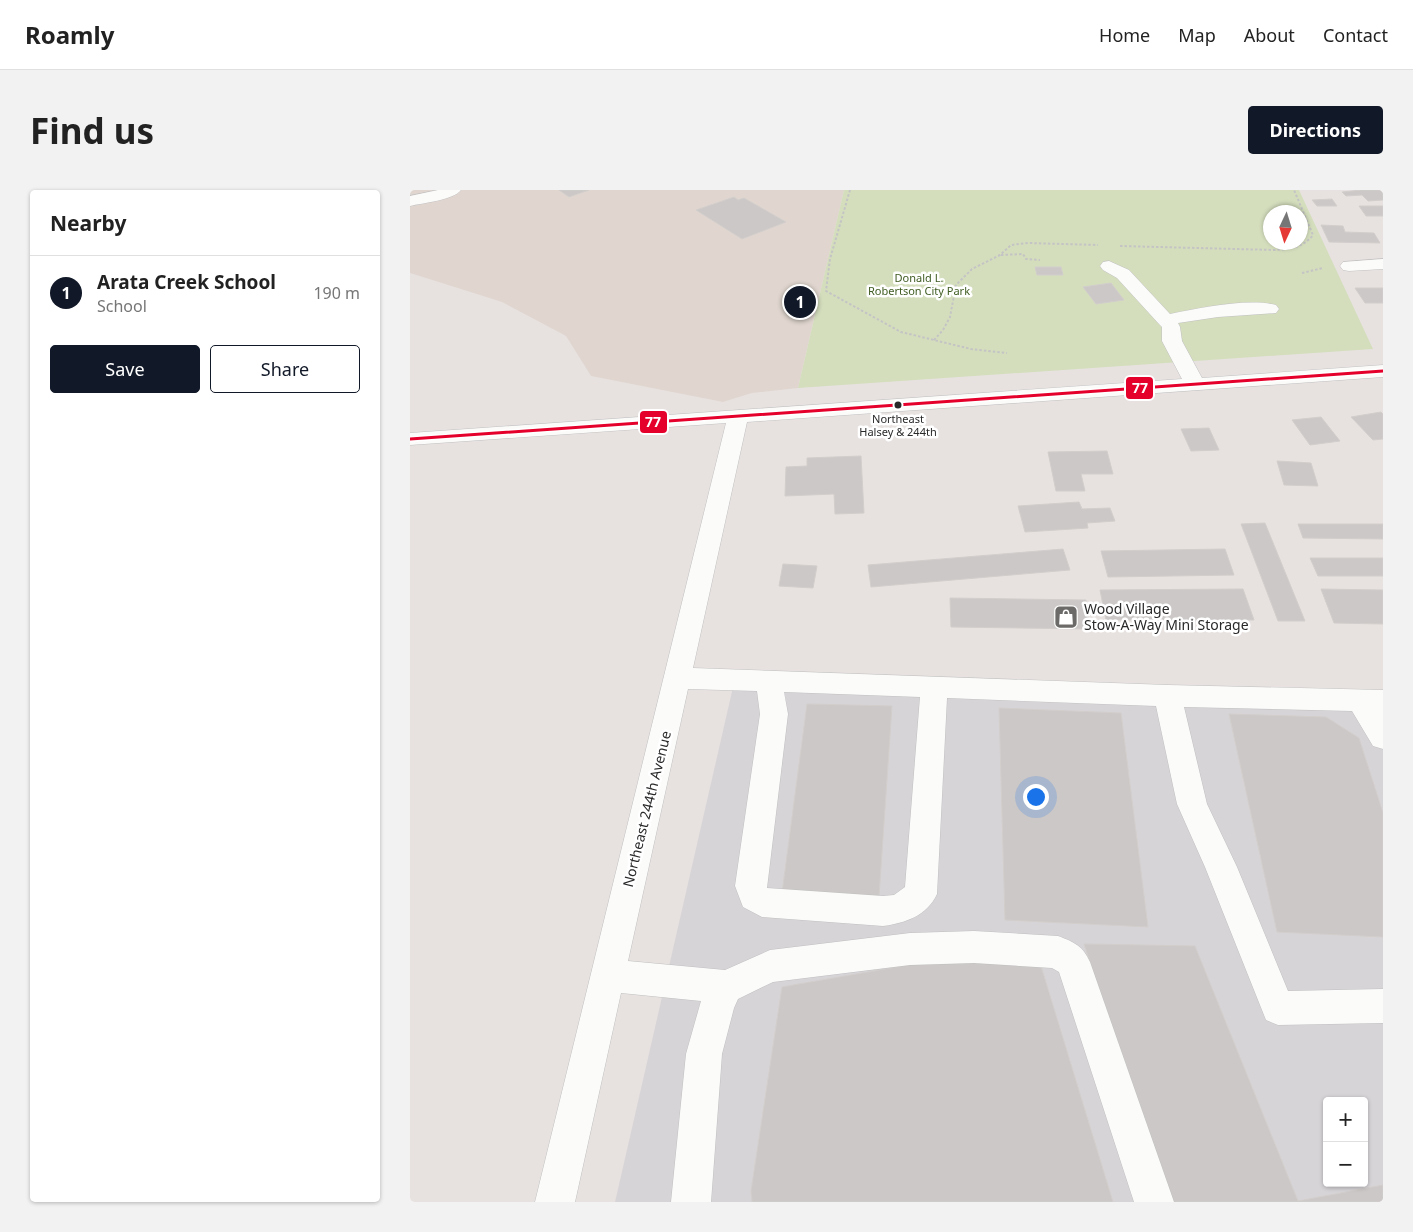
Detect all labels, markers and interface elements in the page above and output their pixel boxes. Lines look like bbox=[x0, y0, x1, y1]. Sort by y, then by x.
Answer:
text: Roamly bbox=[25, 18, 114, 51]
text: Home bbox=[1099, 23, 1150, 47]
text: Map bbox=[1178, 23, 1216, 47]
text: About bbox=[1244, 23, 1295, 47]
text: Contact bbox=[1323, 23, 1388, 47]
button: Directions bbox=[1248, 106, 1383, 154]
text: Find us bbox=[30, 107, 154, 154]
north arrow bbox=[1263, 205, 1308, 250]
text: Nearby bbox=[50, 209, 126, 237]
text: Arata Creek School bbox=[97, 269, 276, 295]
park label: Donald L. Robertson City Park bbox=[868, 270, 970, 298]
text: 1 bbox=[61, 282, 71, 304]
text: 190 m bbox=[313, 282, 360, 304]
pin: 1 bbox=[784, 283, 816, 321]
text: School bbox=[97, 295, 147, 317]
button: Save bbox=[50, 345, 200, 393]
button: Share bbox=[210, 345, 360, 393]
line badge: 77 bbox=[1125, 376, 1154, 400]
text: 77 bbox=[1132, 378, 1148, 397]
marker: Northeast Halsey & 244th bbox=[893, 400, 903, 410]
line badge: 77 bbox=[639, 410, 668, 434]
place label: Northeast Halsey & 244th bbox=[859, 411, 937, 439]
text: 77 bbox=[645, 412, 661, 431]
place label: Wood Village Stow-A-Way Mini Storage bbox=[1084, 599, 1249, 634]
shop icon: Wood Village Stow-A-Way Mini Storage bbox=[1053, 604, 1079, 630]
street label: Northeast 244th Avenue bbox=[618, 729, 675, 889]
your location bbox=[1023, 784, 1049, 810]
map controls bbox=[1323, 1097, 1368, 1187]
button: + bbox=[1323, 1097, 1368, 1142]
button: − bbox=[1323, 1142, 1368, 1187]

